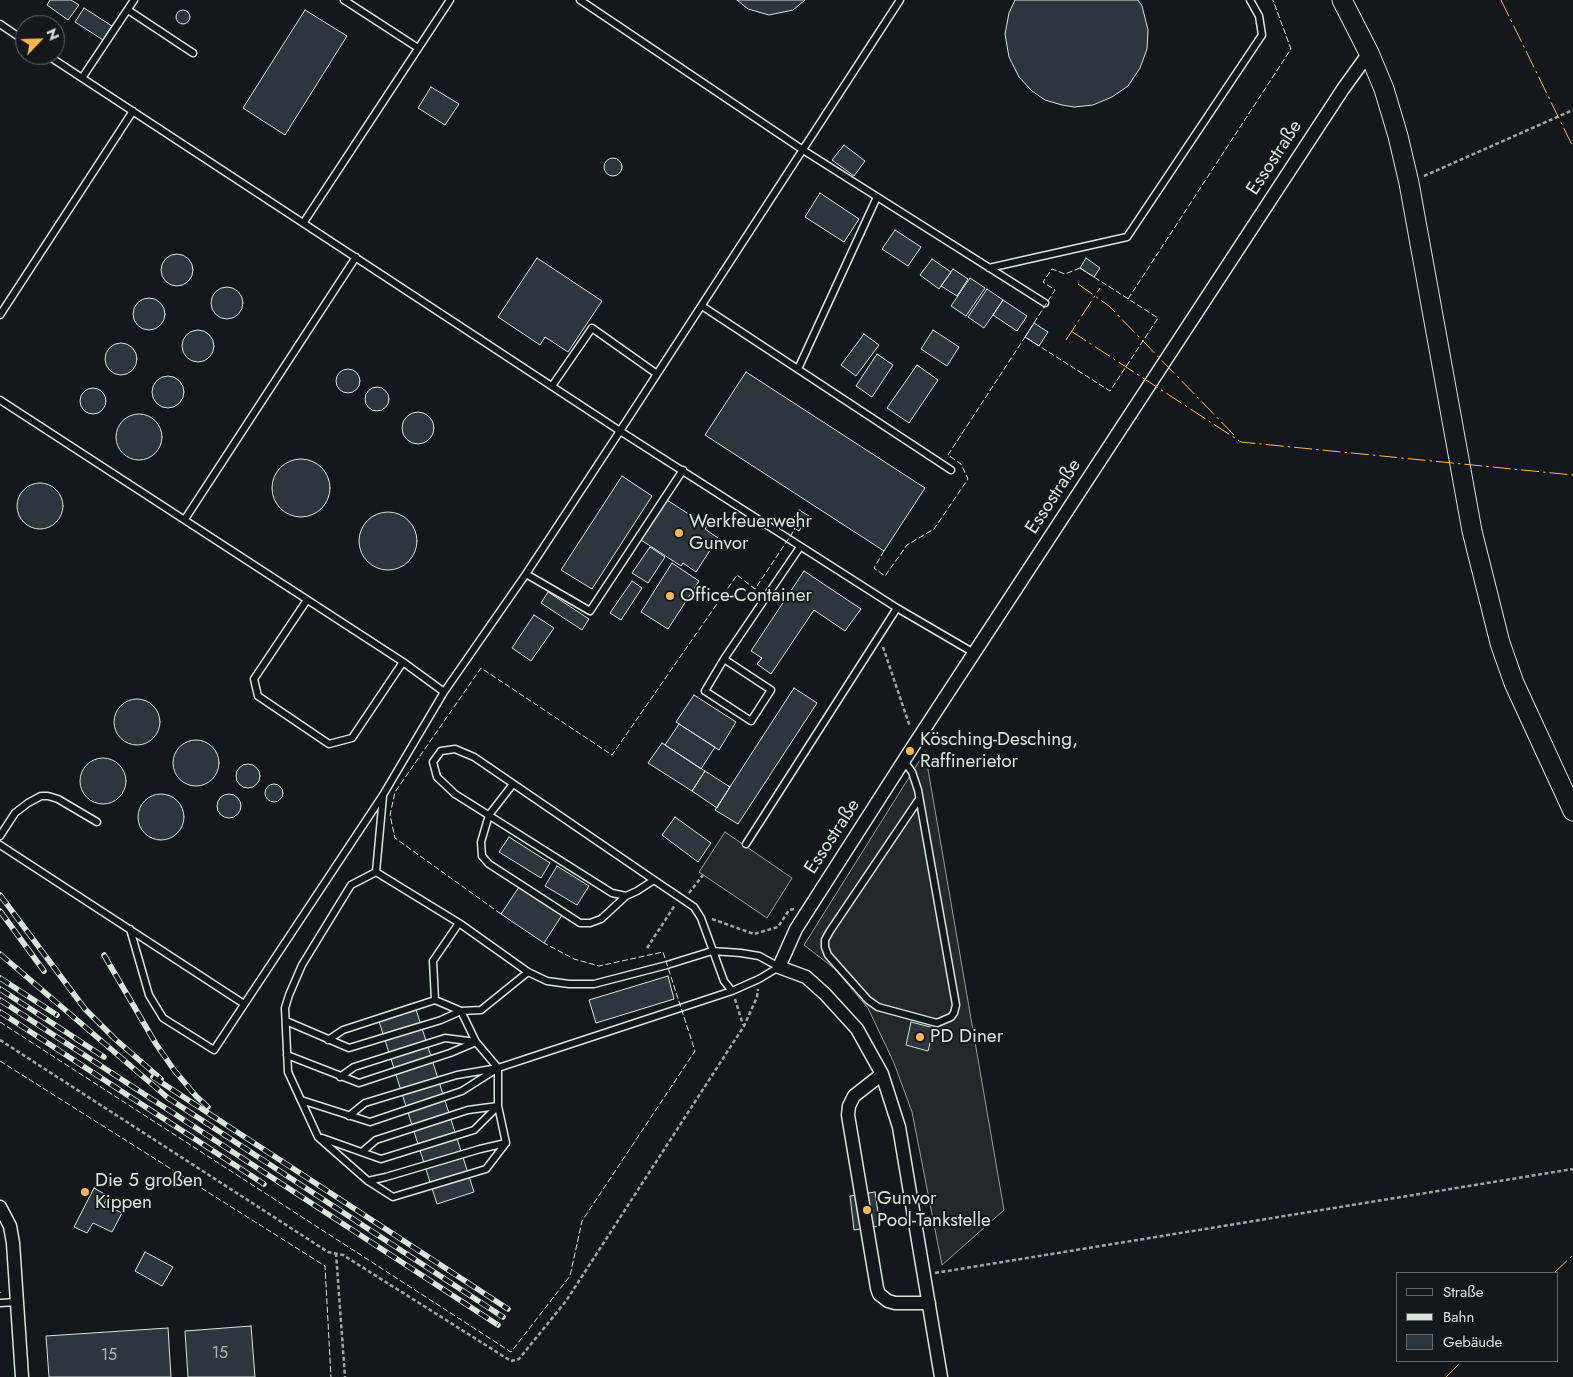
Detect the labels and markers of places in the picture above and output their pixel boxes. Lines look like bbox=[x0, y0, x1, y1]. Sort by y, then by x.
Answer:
place label: Werkfeuerwehr Gunvor bbox=[689, 511, 812, 555]
marker: Werkfeuerwehr Gunvor bbox=[673, 527, 685, 539]
place label: Office-Container bbox=[680, 585, 812, 607]
marker: Office-Container bbox=[664, 590, 676, 602]
place label: Kösching-Desching, Raffinerietor bbox=[920, 729, 1078, 773]
marker: Kösching-Desching, Raffinerietor bbox=[904, 745, 916, 757]
place label: PD Diner bbox=[930, 1026, 1003, 1048]
marker: PD Diner bbox=[914, 1031, 926, 1043]
place label: Die 5 großen Kippen bbox=[95, 1170, 203, 1214]
marker: Die 5 großen Kippen bbox=[79, 1186, 91, 1198]
place label: Gunvor Pool-Tankstelle bbox=[877, 1188, 991, 1232]
marker: Gunvor Pool-Tankstelle bbox=[861, 1204, 873, 1216]

